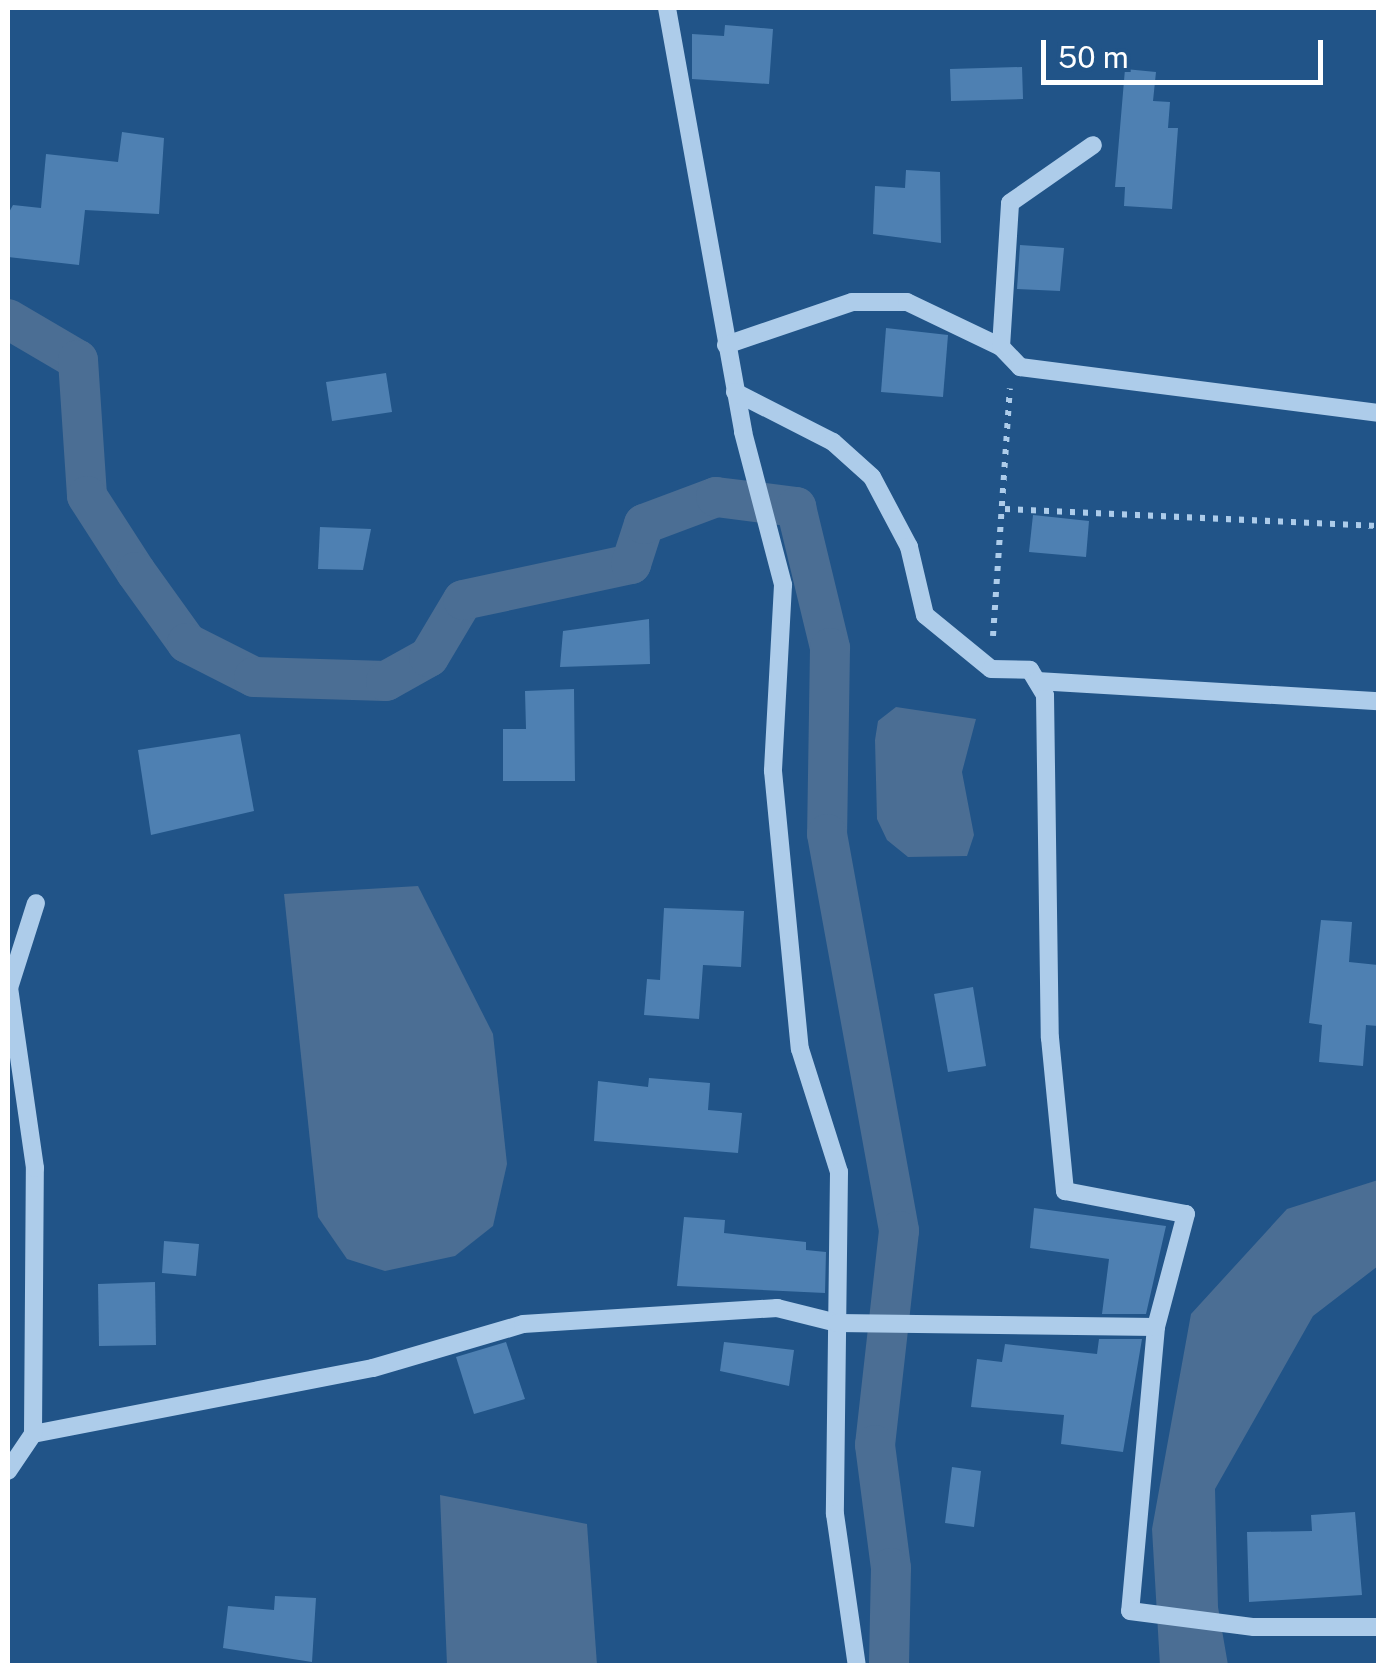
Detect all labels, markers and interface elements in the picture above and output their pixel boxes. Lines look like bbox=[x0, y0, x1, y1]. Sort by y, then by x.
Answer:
scale bar bbox=[1046, 20, 1328, 82]
text: 50 m bbox=[1058, 39, 1129, 75]

